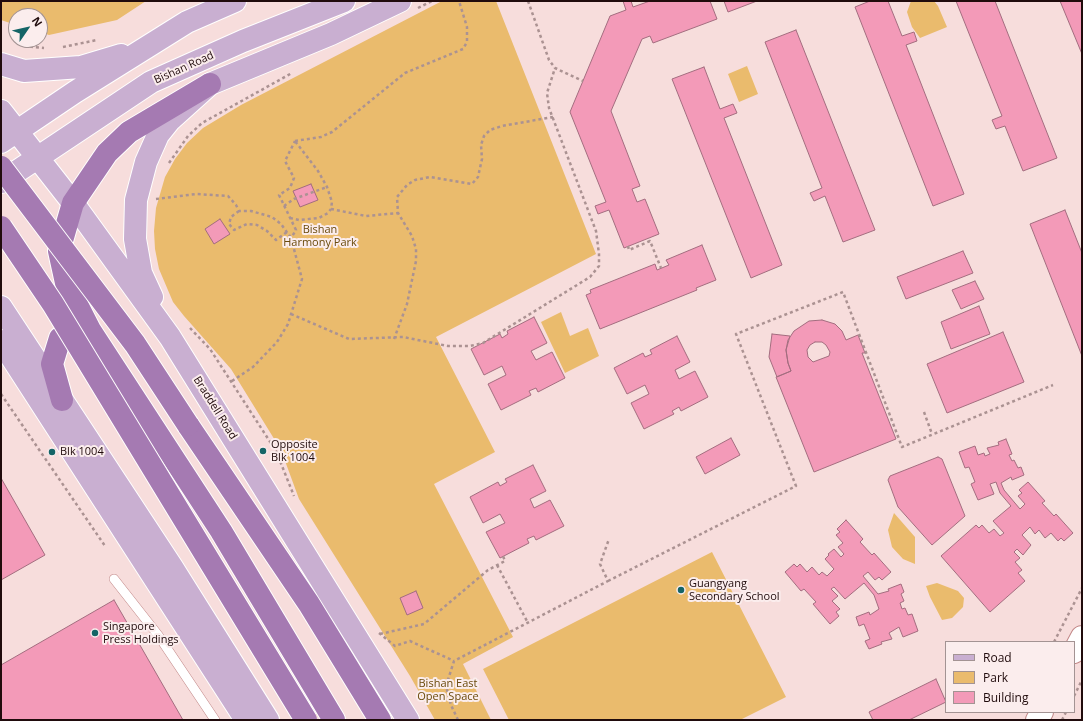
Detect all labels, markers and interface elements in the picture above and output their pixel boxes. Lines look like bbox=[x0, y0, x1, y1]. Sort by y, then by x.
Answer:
north arrow bbox=[8, 8, 48, 48]
text: N bbox=[29, 14, 46, 29]
street label: Bishan Road bbox=[152, 49, 216, 87]
park label: Bishan Harmony Park bbox=[283, 223, 357, 249]
street label: Braddell Road bbox=[190, 374, 240, 442]
place label: Opposite Blk 1004 bbox=[271, 438, 318, 464]
place label: Blk 1004 bbox=[60, 445, 104, 459]
marker: Opposite Blk 1004 bbox=[258, 446, 268, 456]
marker: Blk 1004 bbox=[47, 447, 57, 457]
place label: Guangyang Secondary School bbox=[689, 577, 780, 603]
marker: Guangyang Secondary School bbox=[676, 585, 686, 595]
place label: Singapore Press Holdings bbox=[103, 620, 179, 646]
marker: Singapore Press Holdings bbox=[90, 628, 100, 638]
legend bbox=[945, 641, 1075, 713]
text: Road bbox=[983, 649, 1012, 666]
text: Park bbox=[983, 669, 1008, 686]
park label: Bishan East Open Space bbox=[417, 677, 479, 703]
text: Building bbox=[983, 689, 1028, 706]

